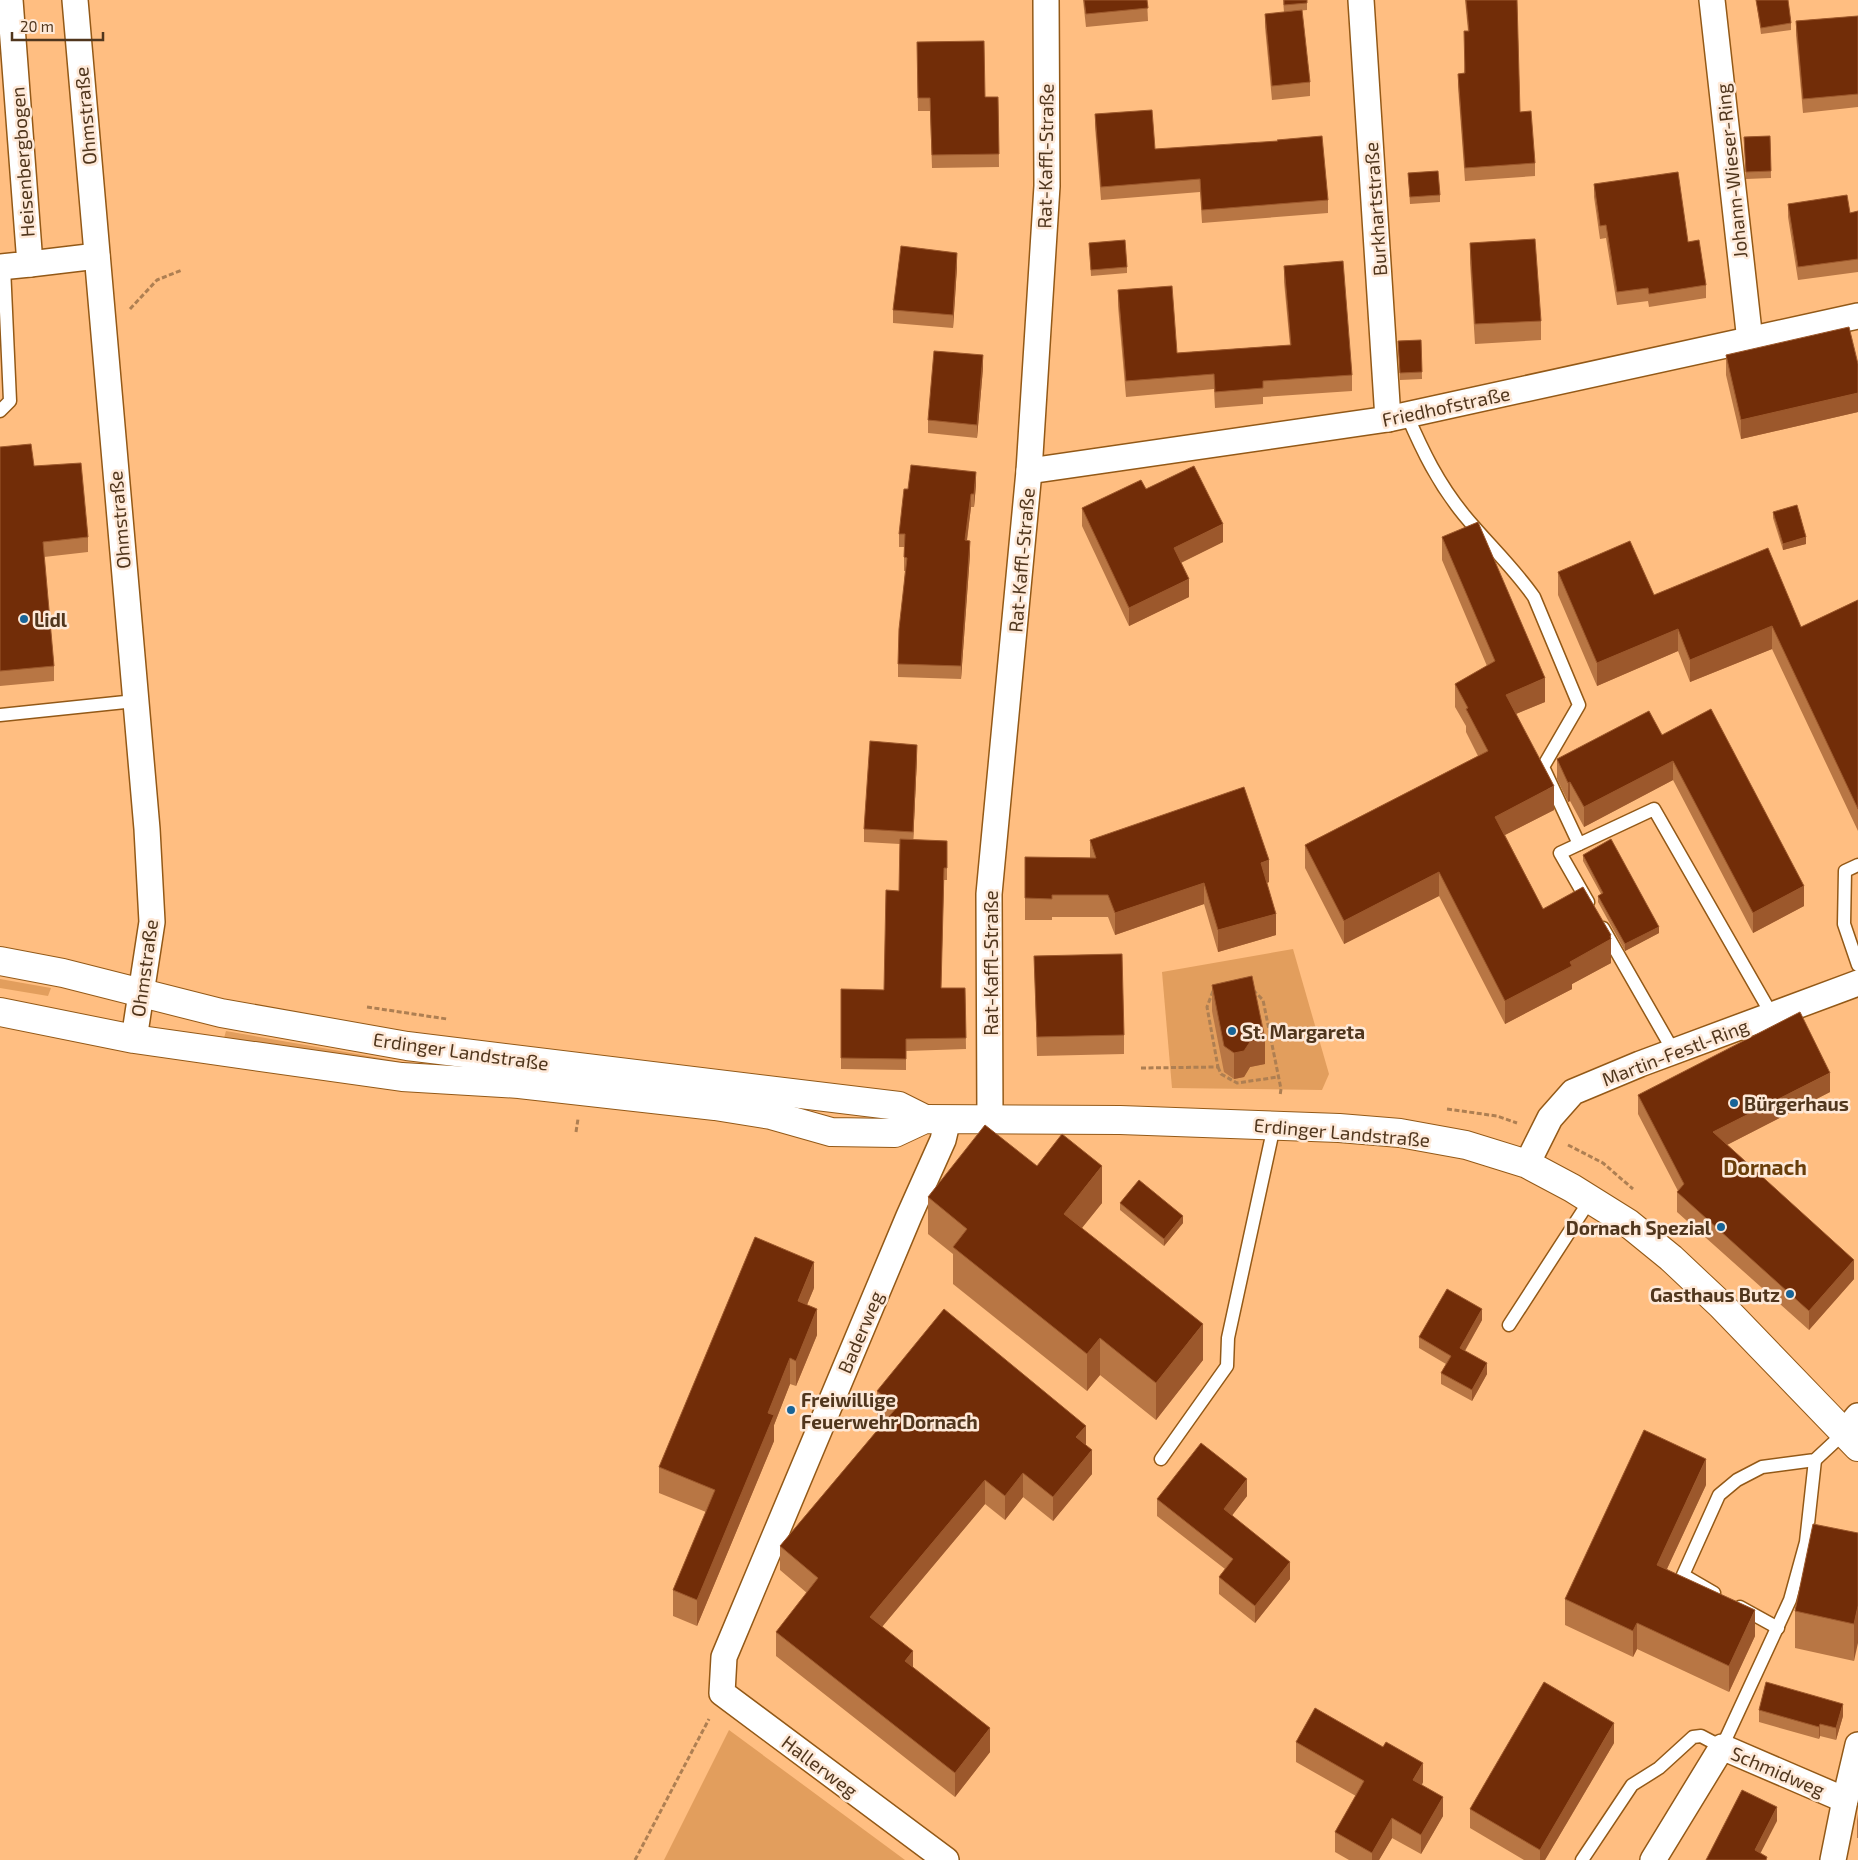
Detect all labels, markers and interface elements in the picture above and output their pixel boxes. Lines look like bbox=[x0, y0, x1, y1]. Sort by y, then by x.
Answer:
scale bar bbox=[12, 10, 104, 42]
text: 20 m bbox=[20, 17, 54, 35]
street label: Ohmstraße bbox=[69, 66, 101, 166]
street label: Johann-Wieser-Ring bbox=[1710, 82, 1752, 259]
street label: Rat-Kaffl-Straße bbox=[1032, 83, 1058, 229]
street label: Heisenbergbogen bbox=[5, 86, 39, 238]
street label: Burkhartstraße bbox=[1359, 141, 1391, 277]
street label: Friedhofstraße bbox=[1380, 381, 1512, 431]
street label: Ohmstraße bbox=[103, 470, 135, 570]
street label: Rat-Kaffl-Straße bbox=[1003, 487, 1039, 633]
place label: Lidl bbox=[34, 608, 68, 631]
marker: Lidl bbox=[18, 613, 30, 625]
street label: Rat-Kaffl-Straße bbox=[979, 890, 1002, 1036]
street label: Ohmstraße bbox=[126, 918, 162, 1018]
street label: Martin-Festl-Ring bbox=[1598, 1013, 1752, 1091]
place label: St. Margareta bbox=[1242, 1020, 1365, 1043]
marker: St. Margareta bbox=[1226, 1025, 1238, 1037]
street label: Erdinger Landstraße bbox=[372, 1027, 550, 1075]
place label: Bürgerhaus bbox=[1744, 1092, 1849, 1115]
marker: Bürgerhaus bbox=[1728, 1097, 1740, 1109]
street label: Erdinger Landstraße bbox=[1253, 1113, 1431, 1151]
district label: Dornach bbox=[1723, 1154, 1807, 1179]
place label: Dornach Spezial bbox=[1566, 1216, 1712, 1239]
marker: Dornach Spezial bbox=[1715, 1221, 1727, 1233]
place label: Gasthaus Butz bbox=[1650, 1283, 1780, 1306]
street label: Baderweg bbox=[832, 1287, 888, 1377]
marker: Gasthaus Butz bbox=[1784, 1288, 1796, 1300]
place label: Freiwillige Feuerwehr Dornach bbox=[801, 1388, 978, 1433]
marker: Freiwillige Feuerwehr Dornach bbox=[785, 1404, 797, 1416]
street label: Hallerweg bbox=[778, 1730, 863, 1802]
street label: Schmidweg bbox=[1728, 1741, 1829, 1801]

